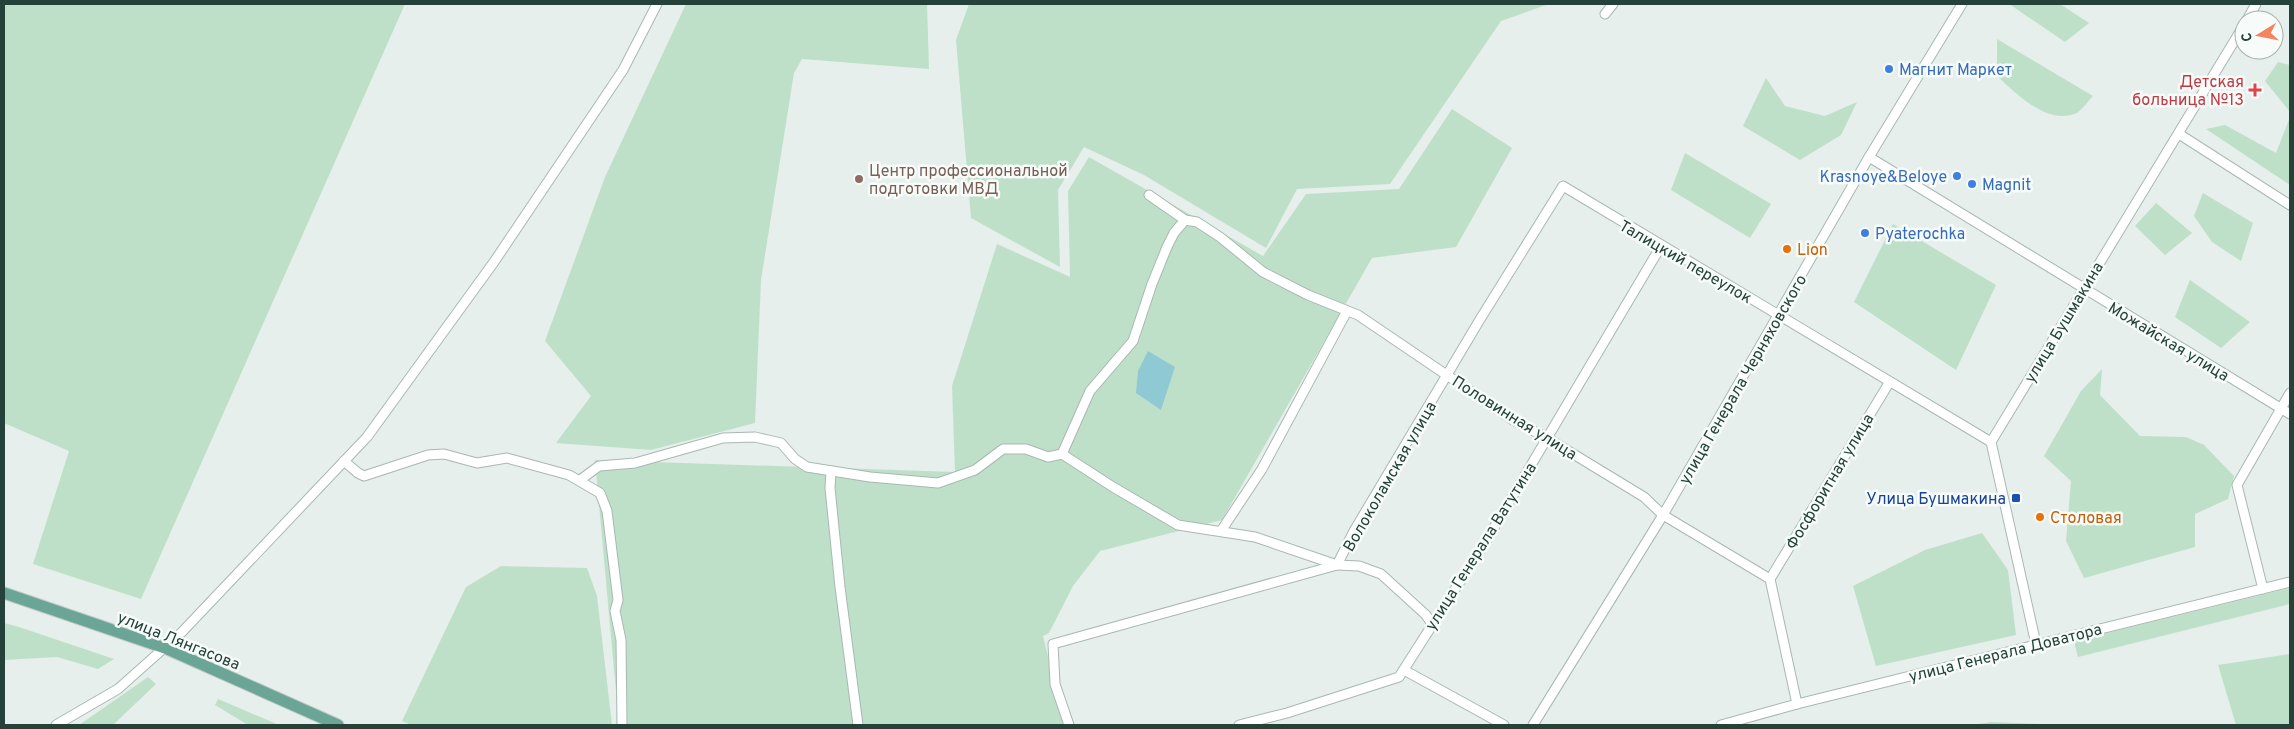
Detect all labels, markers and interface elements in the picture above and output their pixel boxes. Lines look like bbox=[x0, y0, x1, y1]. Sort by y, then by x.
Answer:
north arrow bbox=[2234, 10, 2284, 60]
text: С bbox=[2239, 31, 2257, 43]
place label: Магнит Маркет bbox=[1899, 61, 2012, 81]
marker: Магнит Маркет bbox=[1883, 63, 1895, 75]
place label: Детская больница №13 bbox=[2132, 73, 2244, 111]
marker: Детская больница №13 bbox=[2248, 83, 2262, 97]
place label: Центр профессиональной подготовки МВД bbox=[869, 162, 1068, 200]
place label: Krasnoye&Beloye bbox=[1819, 168, 1947, 188]
marker: Krasnoye&Beloye bbox=[1951, 170, 1963, 182]
marker: Центр профессиональной подготовки МВД bbox=[853, 173, 865, 185]
place label: Magnit bbox=[1982, 176, 2031, 196]
marker: Magnit bbox=[1966, 178, 1978, 190]
street label: Талицкий переулок bbox=[1615, 217, 1755, 309]
place label: Pyaterochka bbox=[1875, 225, 1965, 245]
marker: Pyaterochka bbox=[1859, 227, 1871, 239]
place label: Lion bbox=[1797, 241, 1828, 261]
marker: Lion bbox=[1781, 243, 1793, 255]
street label: улица Бушмакина bbox=[2021, 259, 2109, 387]
street label: улица Генерала Черняховского bbox=[1675, 271, 1812, 489]
street label: Можайская улица bbox=[2104, 299, 2232, 387]
street label: Половинная улица bbox=[1448, 372, 1580, 465]
street label: Волоколамская улица bbox=[1340, 398, 1442, 556]
street label: Фосфоритная улица bbox=[1782, 410, 1879, 554]
street label: улица Генерала Ватутина bbox=[1422, 459, 1542, 635]
place label: Улица Бушмакина bbox=[1866, 490, 2006, 510]
marker: Улица Бушмакина bbox=[2010, 492, 2022, 504]
place label: Столовая bbox=[2050, 509, 2122, 529]
marker: Столовая bbox=[2034, 511, 2046, 523]
street label: улица Лянгасова bbox=[114, 608, 242, 676]
street label: улица Генерала Доватора bbox=[1907, 620, 2104, 688]

